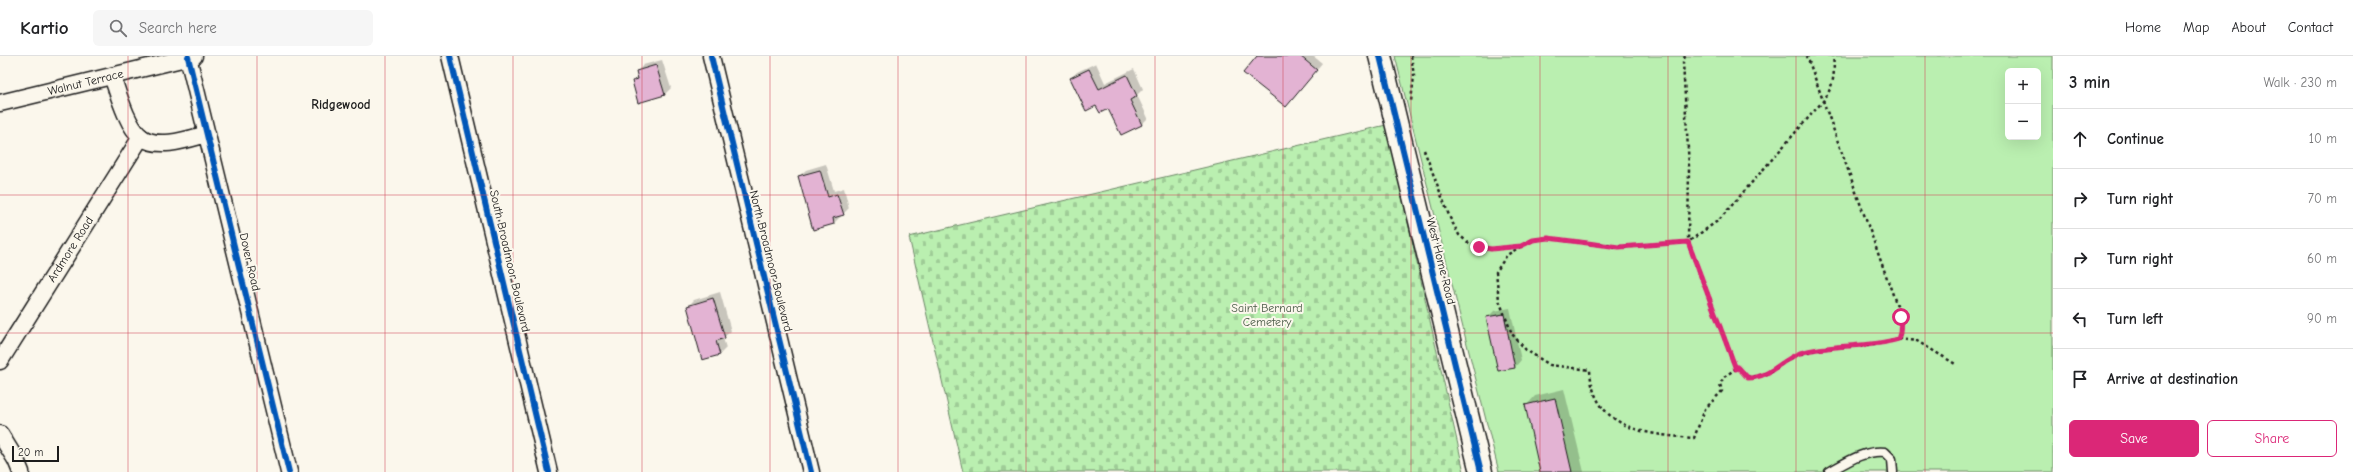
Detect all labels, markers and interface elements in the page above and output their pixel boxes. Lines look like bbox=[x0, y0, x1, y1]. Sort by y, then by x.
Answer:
search box bbox=[93, 10, 373, 46]
text: Kartio bbox=[20, 17, 69, 39]
icon: search bbox=[107, 17, 129, 39]
text: Search here bbox=[139, 19, 217, 37]
text: Home bbox=[2125, 19, 2161, 36]
text: Map bbox=[2183, 19, 2209, 36]
text: About bbox=[2231, 19, 2266, 36]
text: Contact bbox=[2288, 19, 2333, 36]
street label: Walnut Terrace bbox=[46, 66, 125, 98]
map controls bbox=[2005, 68, 2041, 140]
button: + bbox=[2005, 68, 2041, 104]
text: 3 min bbox=[2069, 73, 2110, 92]
text: Walk · 230 m bbox=[2263, 75, 2337, 90]
district label: Ridgewood bbox=[311, 97, 371, 112]
button: − bbox=[2005, 104, 2041, 140]
icon: ahead bbox=[2069, 128, 2091, 150]
text: Continue bbox=[2107, 130, 2164, 148]
text: 10 m bbox=[2309, 131, 2337, 146]
icon: right bbox=[2069, 188, 2091, 210]
street label: South Broadmoor Boulevard bbox=[487, 189, 533, 333]
street label: North Broadmoor Boulevard bbox=[747, 189, 795, 333]
text: Turn right bbox=[2107, 190, 2173, 208]
text: 70 m bbox=[2308, 191, 2337, 206]
street label: Ardmore Road bbox=[45, 214, 96, 285]
street label: West Home Road bbox=[1423, 216, 1459, 306]
street label: Dover Road bbox=[237, 232, 263, 292]
route end bbox=[1470, 238, 1488, 256]
icon: right bbox=[2069, 248, 2091, 270]
text: Turn right bbox=[2107, 250, 2173, 268]
text: 60 m bbox=[2307, 251, 2337, 266]
park label: Saint Bernard Cemetery bbox=[1231, 301, 1303, 329]
route start bbox=[1892, 308, 1910, 326]
icon: left bbox=[2069, 308, 2091, 330]
text: Turn left bbox=[2107, 310, 2163, 328]
text: 90 m bbox=[2307, 311, 2337, 326]
icon: arrive bbox=[2069, 368, 2091, 390]
text: Arrive at destination bbox=[2107, 370, 2238, 388]
button: Save bbox=[2069, 420, 2199, 457]
button: Share bbox=[2207, 420, 2337, 457]
scale bar bbox=[12, 444, 59, 463]
text: 20 m bbox=[18, 446, 43, 459]

